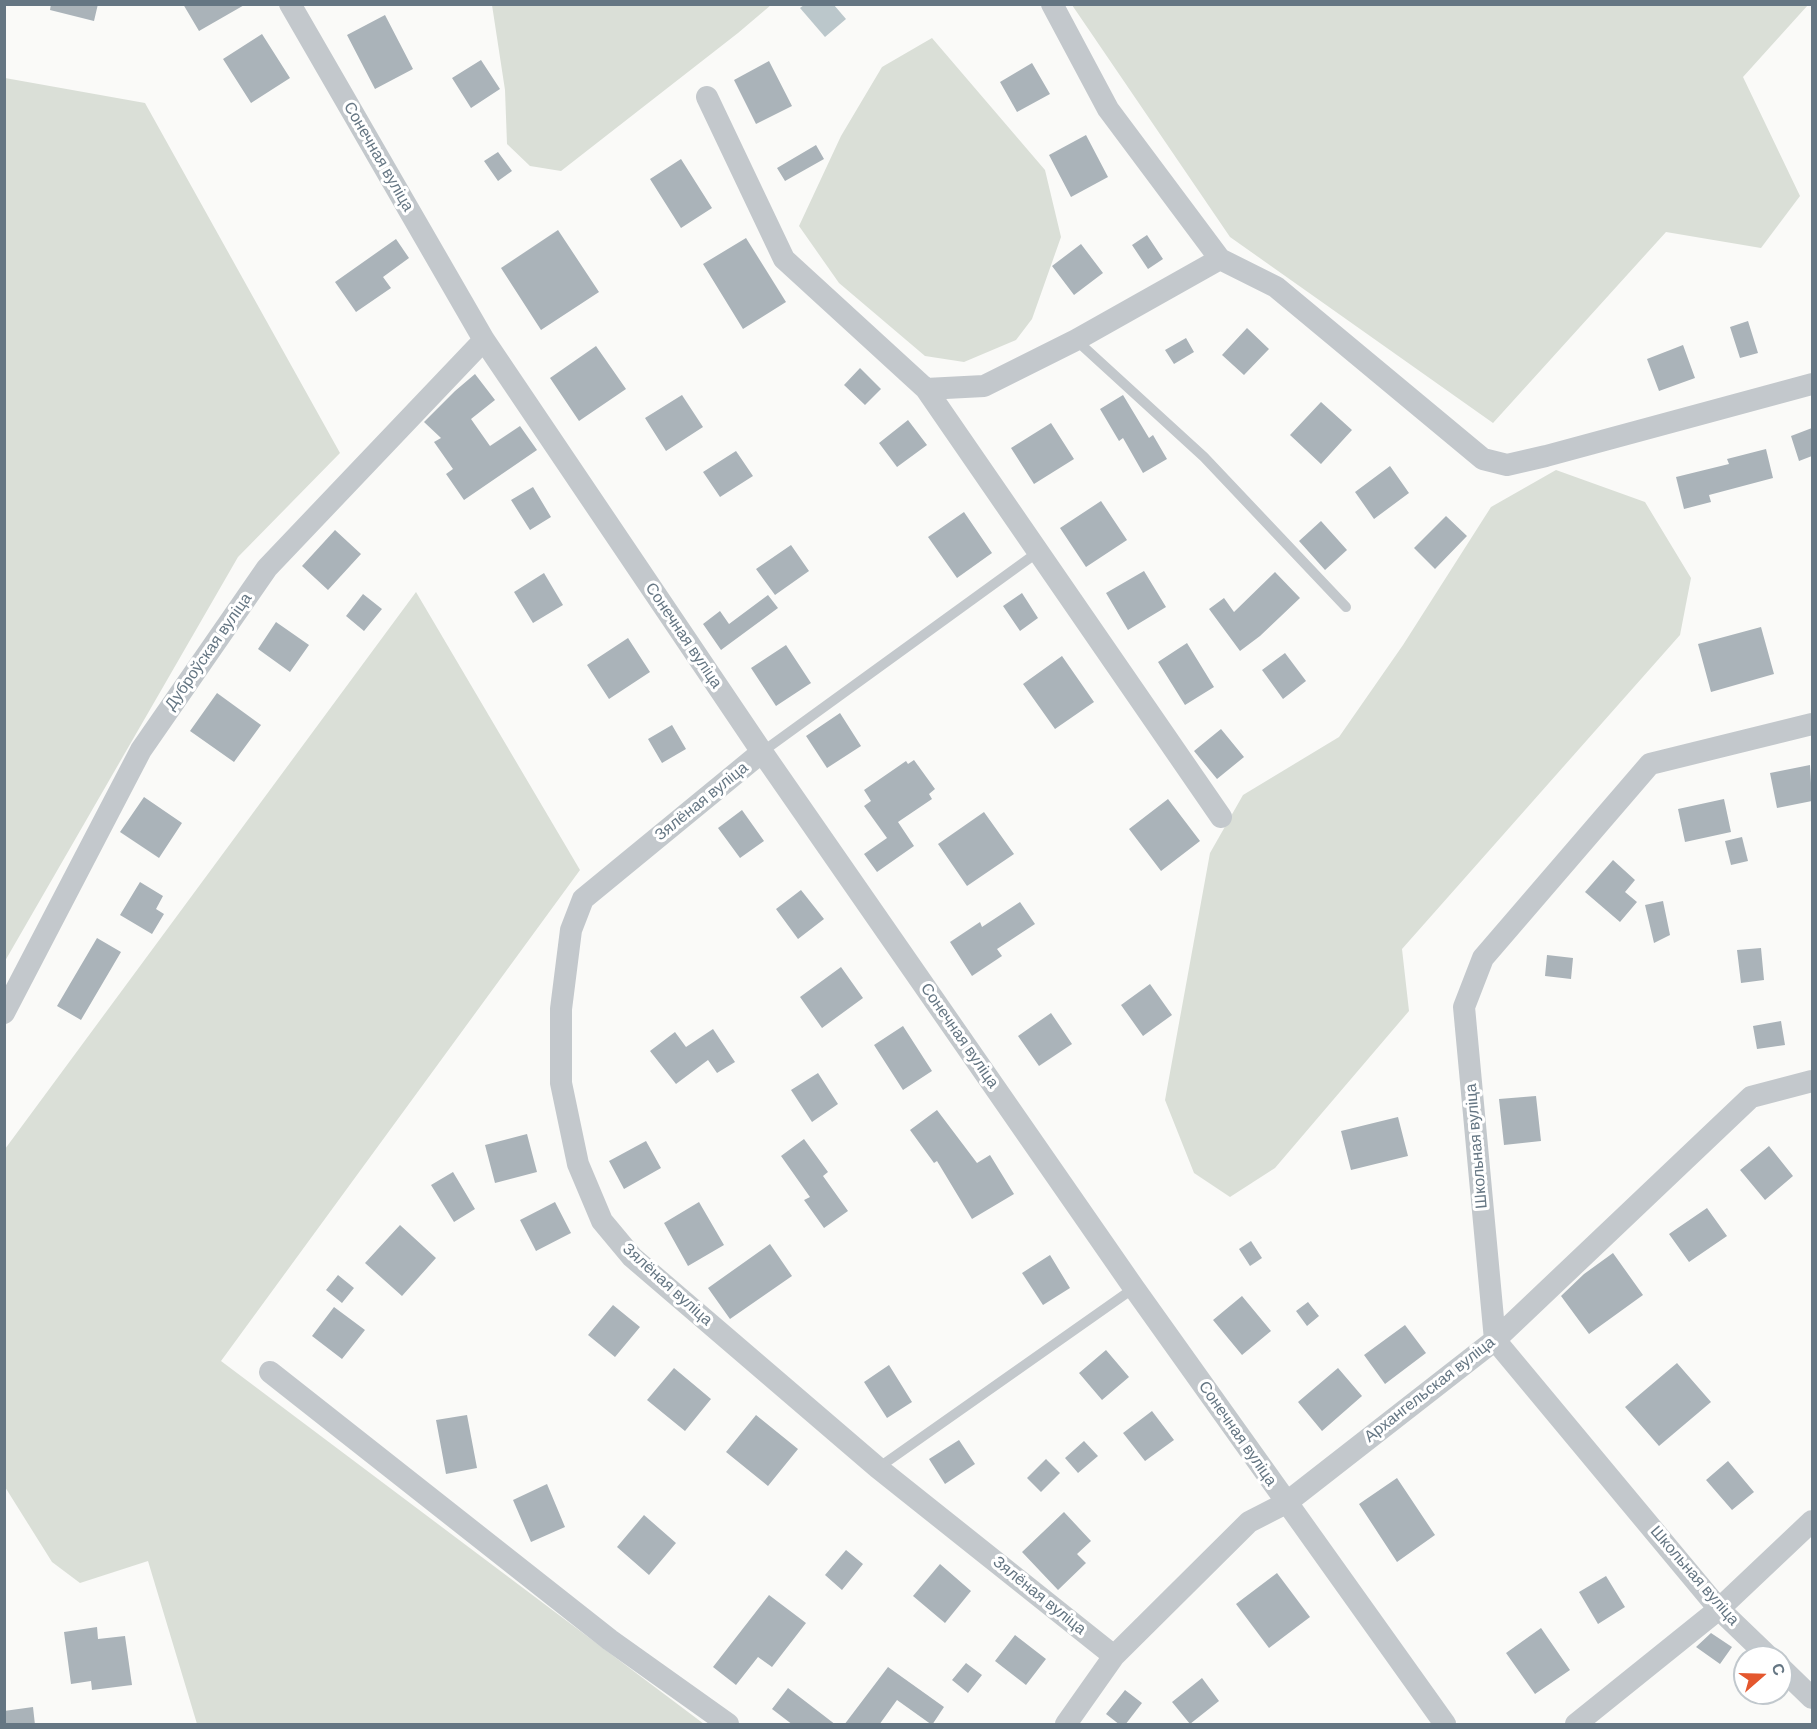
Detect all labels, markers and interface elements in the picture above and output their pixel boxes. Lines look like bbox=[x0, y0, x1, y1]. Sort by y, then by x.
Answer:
street label: Сонечная вуліца bbox=[339, 99, 417, 215]
street label: Сонечная вуліца bbox=[641, 579, 725, 693]
street label: Дуброўская вуліца bbox=[161, 590, 257, 714]
street label: Зялёная вуліца bbox=[652, 759, 752, 845]
street label: Сонечная вуліца bbox=[916, 980, 1002, 1092]
street label: Школьная вуліца bbox=[1462, 1083, 1492, 1209]
street label: Зялёная вуліца bbox=[618, 1240, 716, 1330]
street label: Архангельская вуліца bbox=[1361, 1333, 1499, 1447]
street label: Сонечная вуліца bbox=[1194, 1378, 1280, 1490]
street label: Школьная вуліца bbox=[1646, 1522, 1742, 1630]
street label: Зялёная вуліца bbox=[989, 1553, 1089, 1639]
north arrow bbox=[1733, 1645, 1793, 1705]
text: С bbox=[1767, 1660, 1790, 1678]

